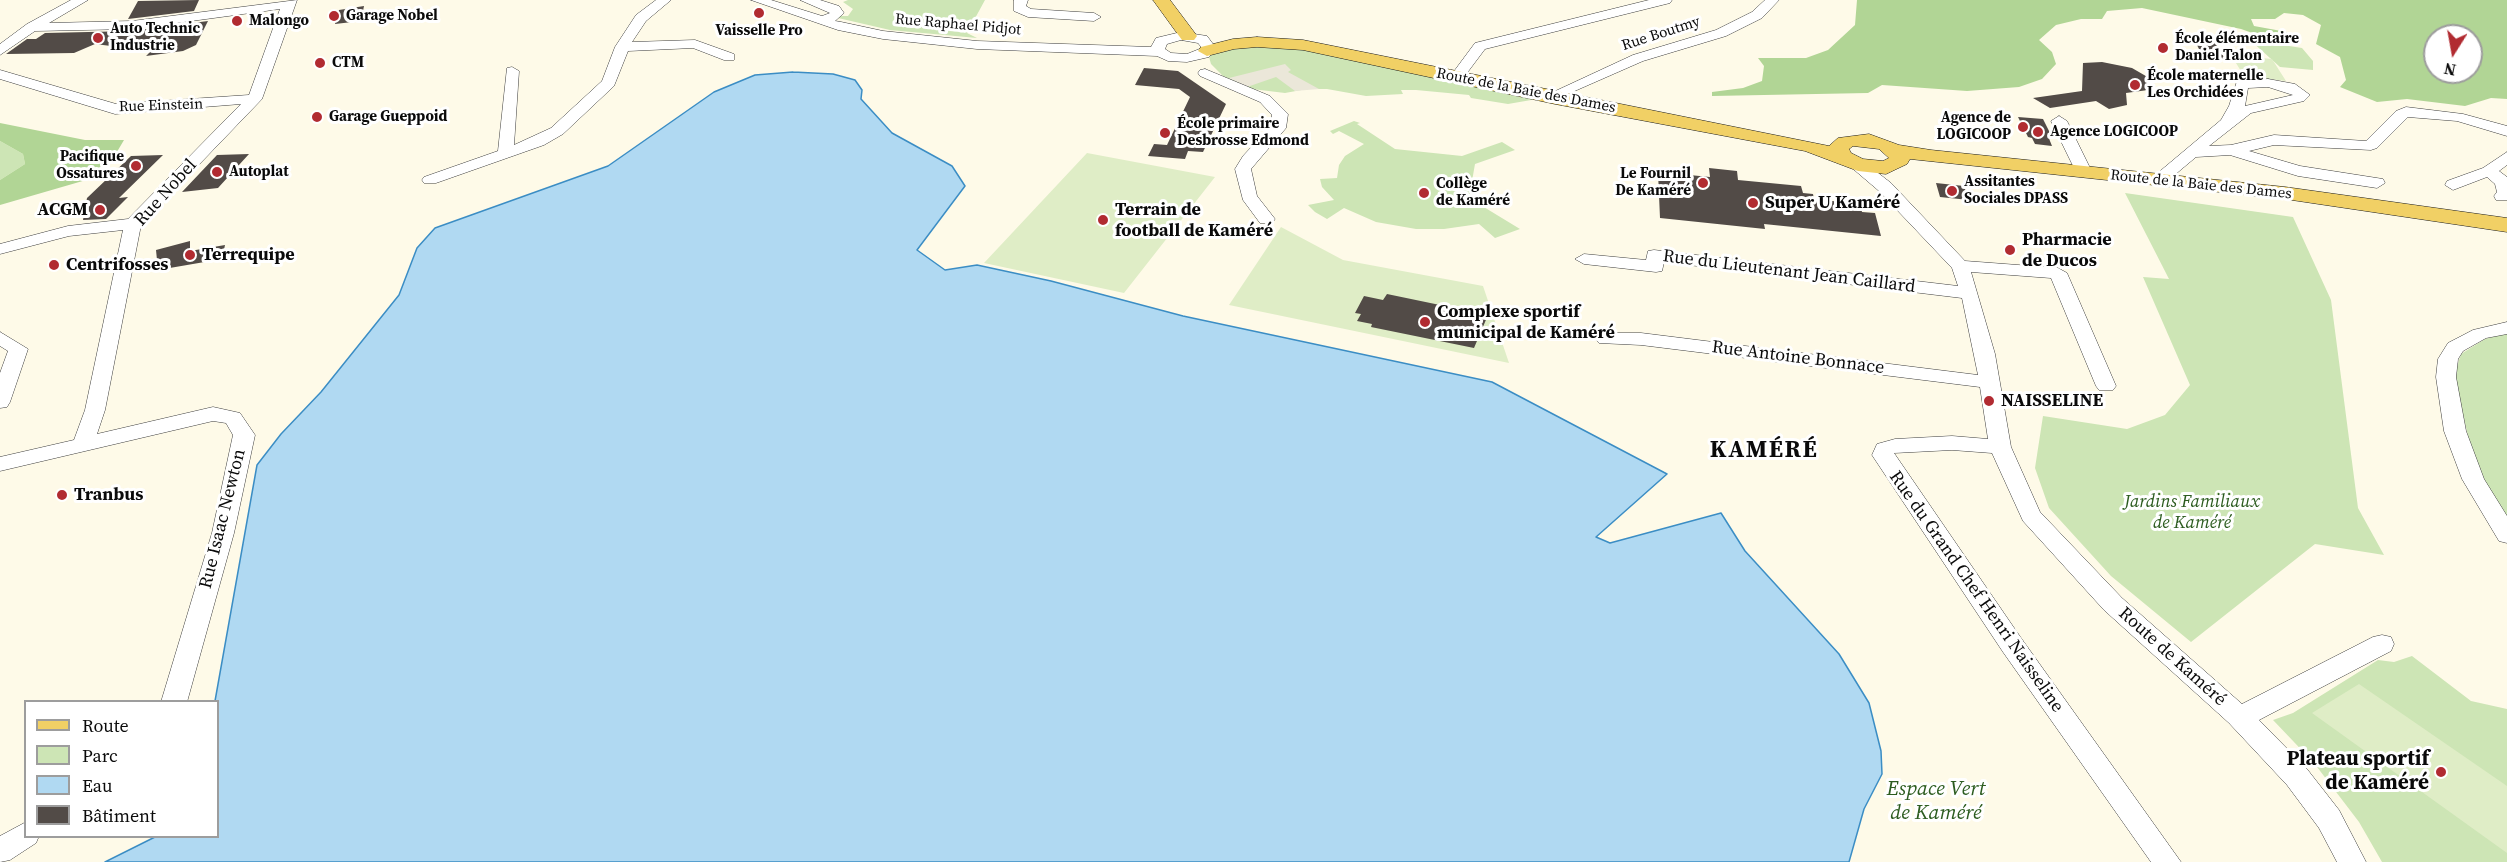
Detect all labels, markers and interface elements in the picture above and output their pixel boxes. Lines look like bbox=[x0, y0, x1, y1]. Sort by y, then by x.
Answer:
marker: Vaisselle Pro bbox=[752, 6, 766, 20]
place label: Garage Nobel bbox=[346, 7, 438, 25]
marker: Garage Nobel bbox=[327, 9, 341, 23]
street label: Rue Raphael Pidjot bbox=[894, 11, 1022, 39]
place label: Malongo bbox=[249, 12, 309, 30]
street label: Rue Boutmy bbox=[1620, 13, 1702, 55]
marker: Malongo bbox=[230, 14, 244, 28]
place label: Auto Technic Industrie bbox=[110, 20, 200, 55]
place label: Vaisselle Pro bbox=[715, 22, 803, 40]
north arrow bbox=[2423, 24, 2483, 84]
place label: École élémentaire Daniel Talon bbox=[2175, 30, 2299, 65]
marker: Auto Technic Industrie bbox=[91, 31, 105, 45]
marker: École élémentaire Daniel Talon bbox=[2156, 41, 2170, 55]
place label: CTM bbox=[332, 54, 364, 72]
marker: CTM bbox=[313, 56, 327, 70]
text: N bbox=[2442, 58, 2458, 82]
street label: Route de la Baie des Dames bbox=[1435, 65, 1617, 117]
place label: École maternelle Les Orchidées bbox=[2147, 67, 2264, 102]
marker: École maternelle Les Orchidées bbox=[2128, 78, 2142, 92]
street label: Rue Einstein bbox=[118, 96, 204, 116]
place label: Garage Gueppoid bbox=[329, 108, 448, 126]
place label: Agence de LOGICOOP bbox=[1937, 109, 2011, 144]
marker: Garage Gueppoid bbox=[310, 110, 324, 124]
place label: École primaire Desbrosse Edmond bbox=[1177, 115, 1309, 150]
marker: Agence de LOGICOOP bbox=[2016, 120, 2030, 134]
place label: Agence LOGICOOP bbox=[2050, 123, 2178, 141]
marker: Agence LOGICOOP bbox=[2031, 125, 2045, 139]
marker: École primaire Desbrosse Edmond bbox=[1158, 126, 1172, 140]
place label: Pacifique Ossatures bbox=[56, 148, 124, 183]
street label: Rue Nobel bbox=[130, 155, 202, 231]
marker: Pacifique Ossatures bbox=[129, 159, 143, 173]
place label: Autoplat bbox=[229, 163, 289, 181]
marker: Autoplat bbox=[210, 165, 224, 179]
place label: Le Fournil De Kaméré bbox=[1615, 165, 1691, 200]
street label: Route de la Baie des Dames bbox=[2109, 167, 2293, 203]
place label: Assitantes Sociales DPASS bbox=[1964, 173, 2068, 208]
place label: Collège de Kaméré bbox=[1436, 175, 1510, 210]
marker: Le Fournil De Kaméré bbox=[1696, 176, 1710, 190]
marker: Assitantes Sociales DPASS bbox=[1945, 184, 1959, 198]
marker: Collège de Kaméré bbox=[1417, 186, 1431, 200]
place label: Super U Kaméré bbox=[1765, 192, 1900, 214]
marker: Super U Kaméré bbox=[1746, 196, 1760, 210]
place label: ACGM bbox=[37, 199, 88, 221]
place label: Terrain de football de Kaméré bbox=[1115, 199, 1273, 242]
marker: ACGM bbox=[93, 203, 107, 217]
marker: Terrain de football de Kaméré bbox=[1096, 213, 1110, 227]
place label: Pharmacie de Ducos bbox=[2022, 229, 2112, 272]
marker: Pharmacie de Ducos bbox=[2003, 243, 2017, 257]
place label: Terrequipe bbox=[202, 244, 295, 266]
street label: Rue du Lieutenant Jean Caillard bbox=[1662, 246, 1916, 298]
marker: Terrequipe bbox=[183, 248, 197, 262]
place label: Centrifosses bbox=[66, 254, 169, 276]
marker: Centrifosses bbox=[47, 258, 61, 272]
place label: Complexe sportif municipal de Kaméré bbox=[1437, 301, 1615, 344]
marker: Complexe sportif municipal de Kaméré bbox=[1418, 315, 1432, 329]
street label: Rue Antoine Bonnace bbox=[1711, 337, 1885, 379]
place label: NAISSELINE bbox=[2001, 390, 2103, 412]
marker: NAISSELINE bbox=[1982, 394, 1996, 408]
district label: KAMÉRÉ bbox=[1710, 437, 1818, 465]
street label: Rue Isaac Newton bbox=[195, 447, 251, 591]
street label: Rue du Grand Chef Henri Naisseline bbox=[1884, 467, 2068, 717]
place label: Tranbus bbox=[74, 484, 143, 506]
marker: Tranbus bbox=[55, 488, 69, 502]
park label: Jardins Familiaux de Kaméré bbox=[2124, 491, 2260, 534]
street label: Route de Kaméré bbox=[2114, 603, 2230, 711]
legend bbox=[24, 700, 219, 838]
text: Route bbox=[82, 713, 129, 738]
text: Parc bbox=[82, 743, 118, 768]
place label: Plateau sportif de Kaméré bbox=[2286, 747, 2429, 797]
marker: Plateau sportif de Kaméré bbox=[2434, 765, 2448, 779]
text: Eau bbox=[82, 773, 113, 798]
park label: Espace Vert de Kaméré bbox=[1887, 777, 1985, 827]
text: Bâtiment bbox=[82, 803, 156, 828]

